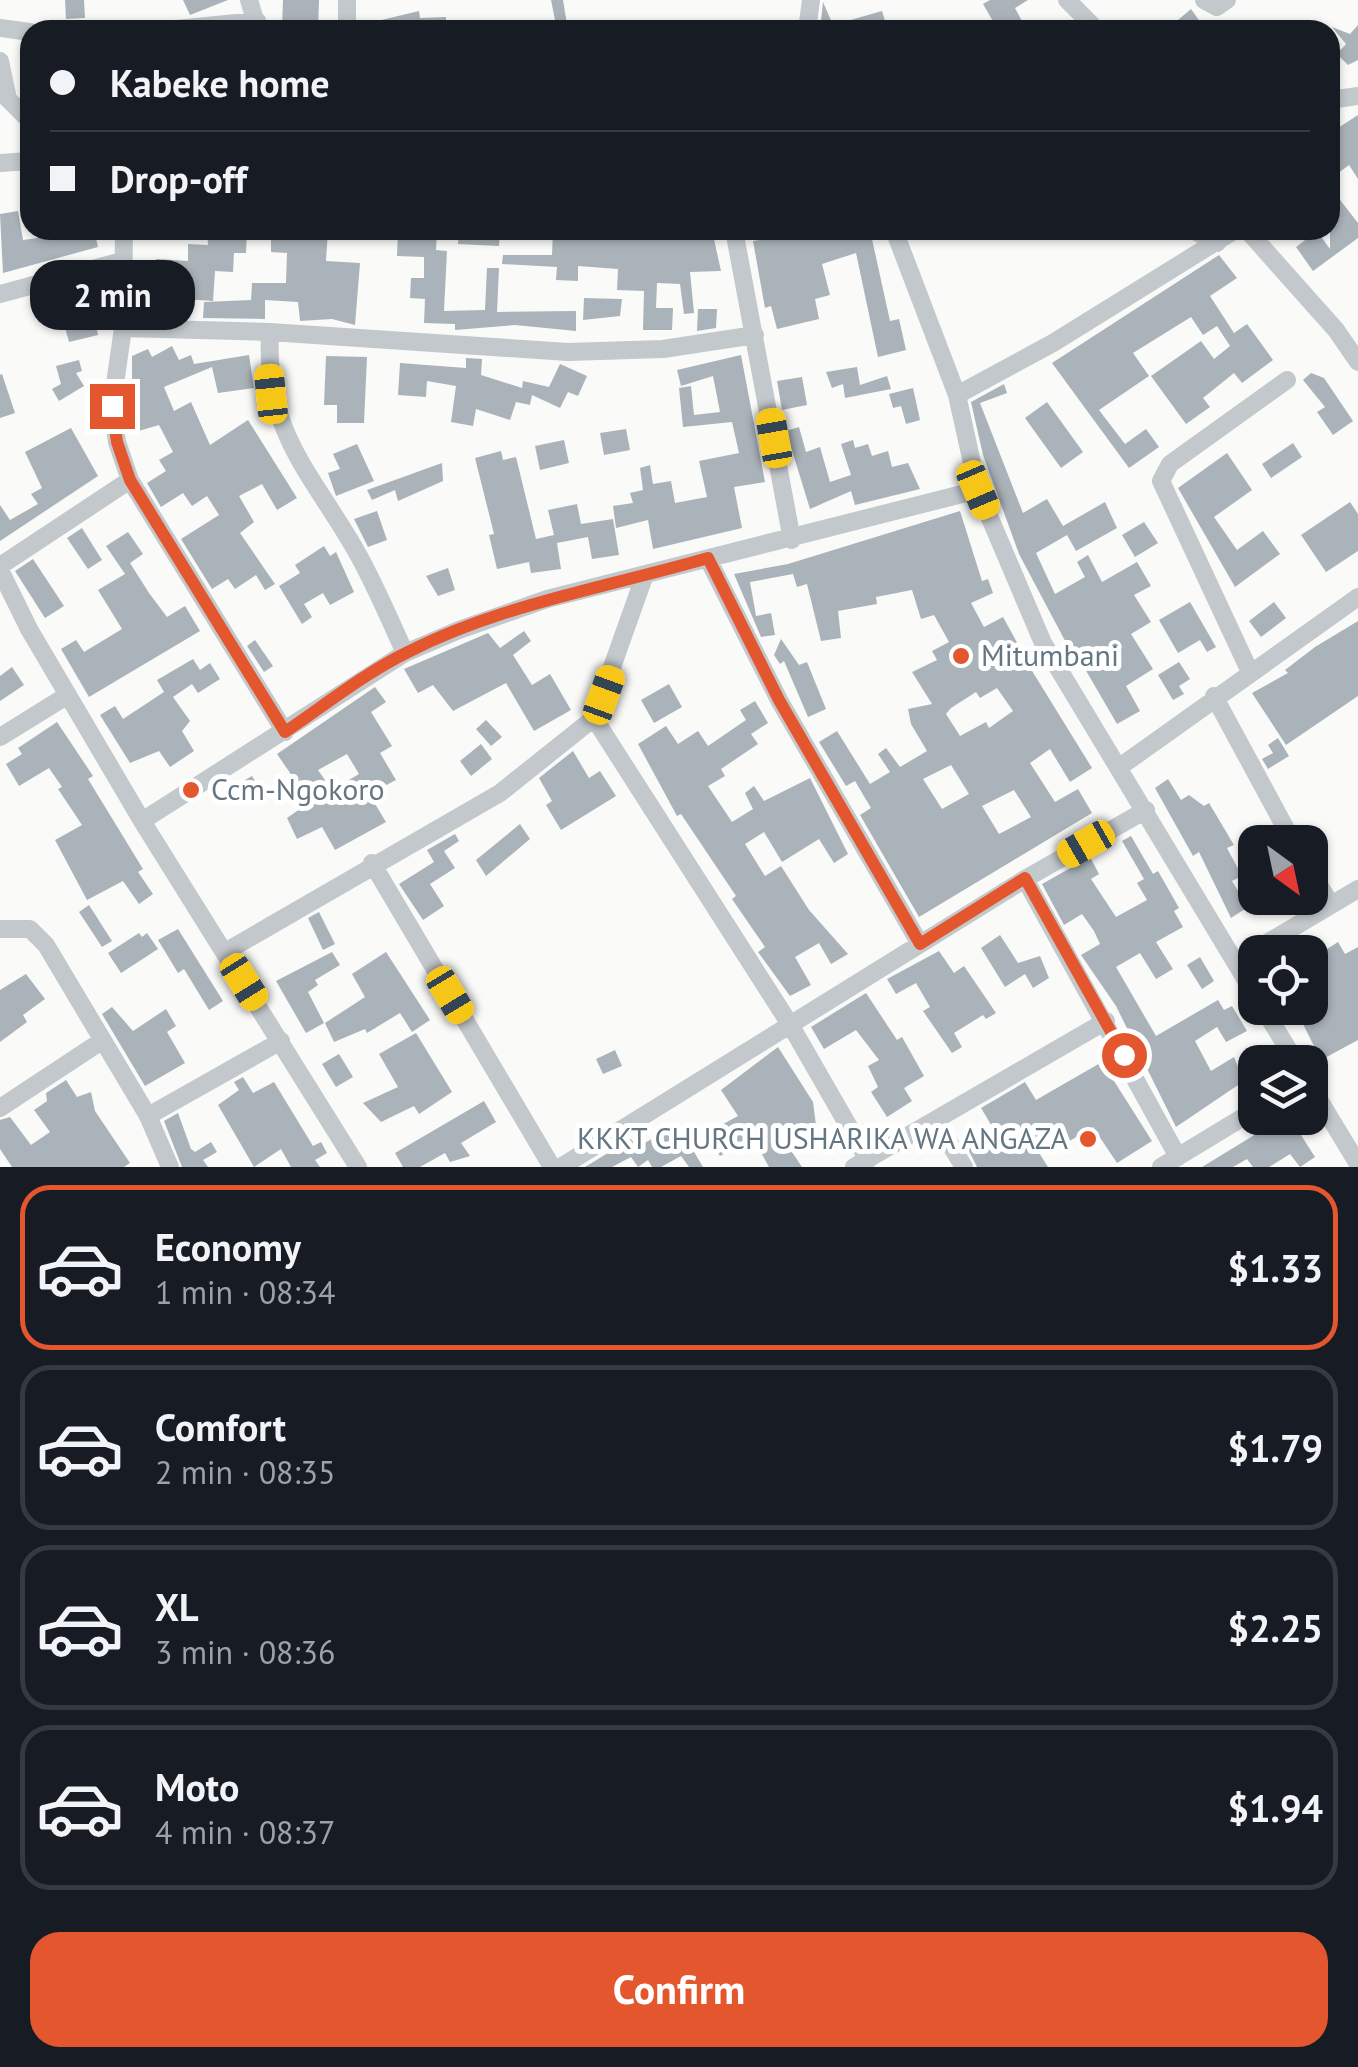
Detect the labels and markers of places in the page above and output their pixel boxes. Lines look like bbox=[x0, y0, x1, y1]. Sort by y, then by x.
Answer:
place label: Mitumbani bbox=[981, 635, 1119, 674]
marker: Mitumbani bbox=[950, 645, 972, 667]
place label: Ccm-Ngokoro bbox=[211, 769, 385, 808]
marker: Ccm-Ngokoro bbox=[180, 779, 202, 801]
place label: KKKT CHURCH USHARIKA WA ANGAZA bbox=[577, 1118, 1068, 1157]
marker: KKKT CHURCH USHARIKA WA ANGAZA bbox=[1077, 1128, 1099, 1150]

